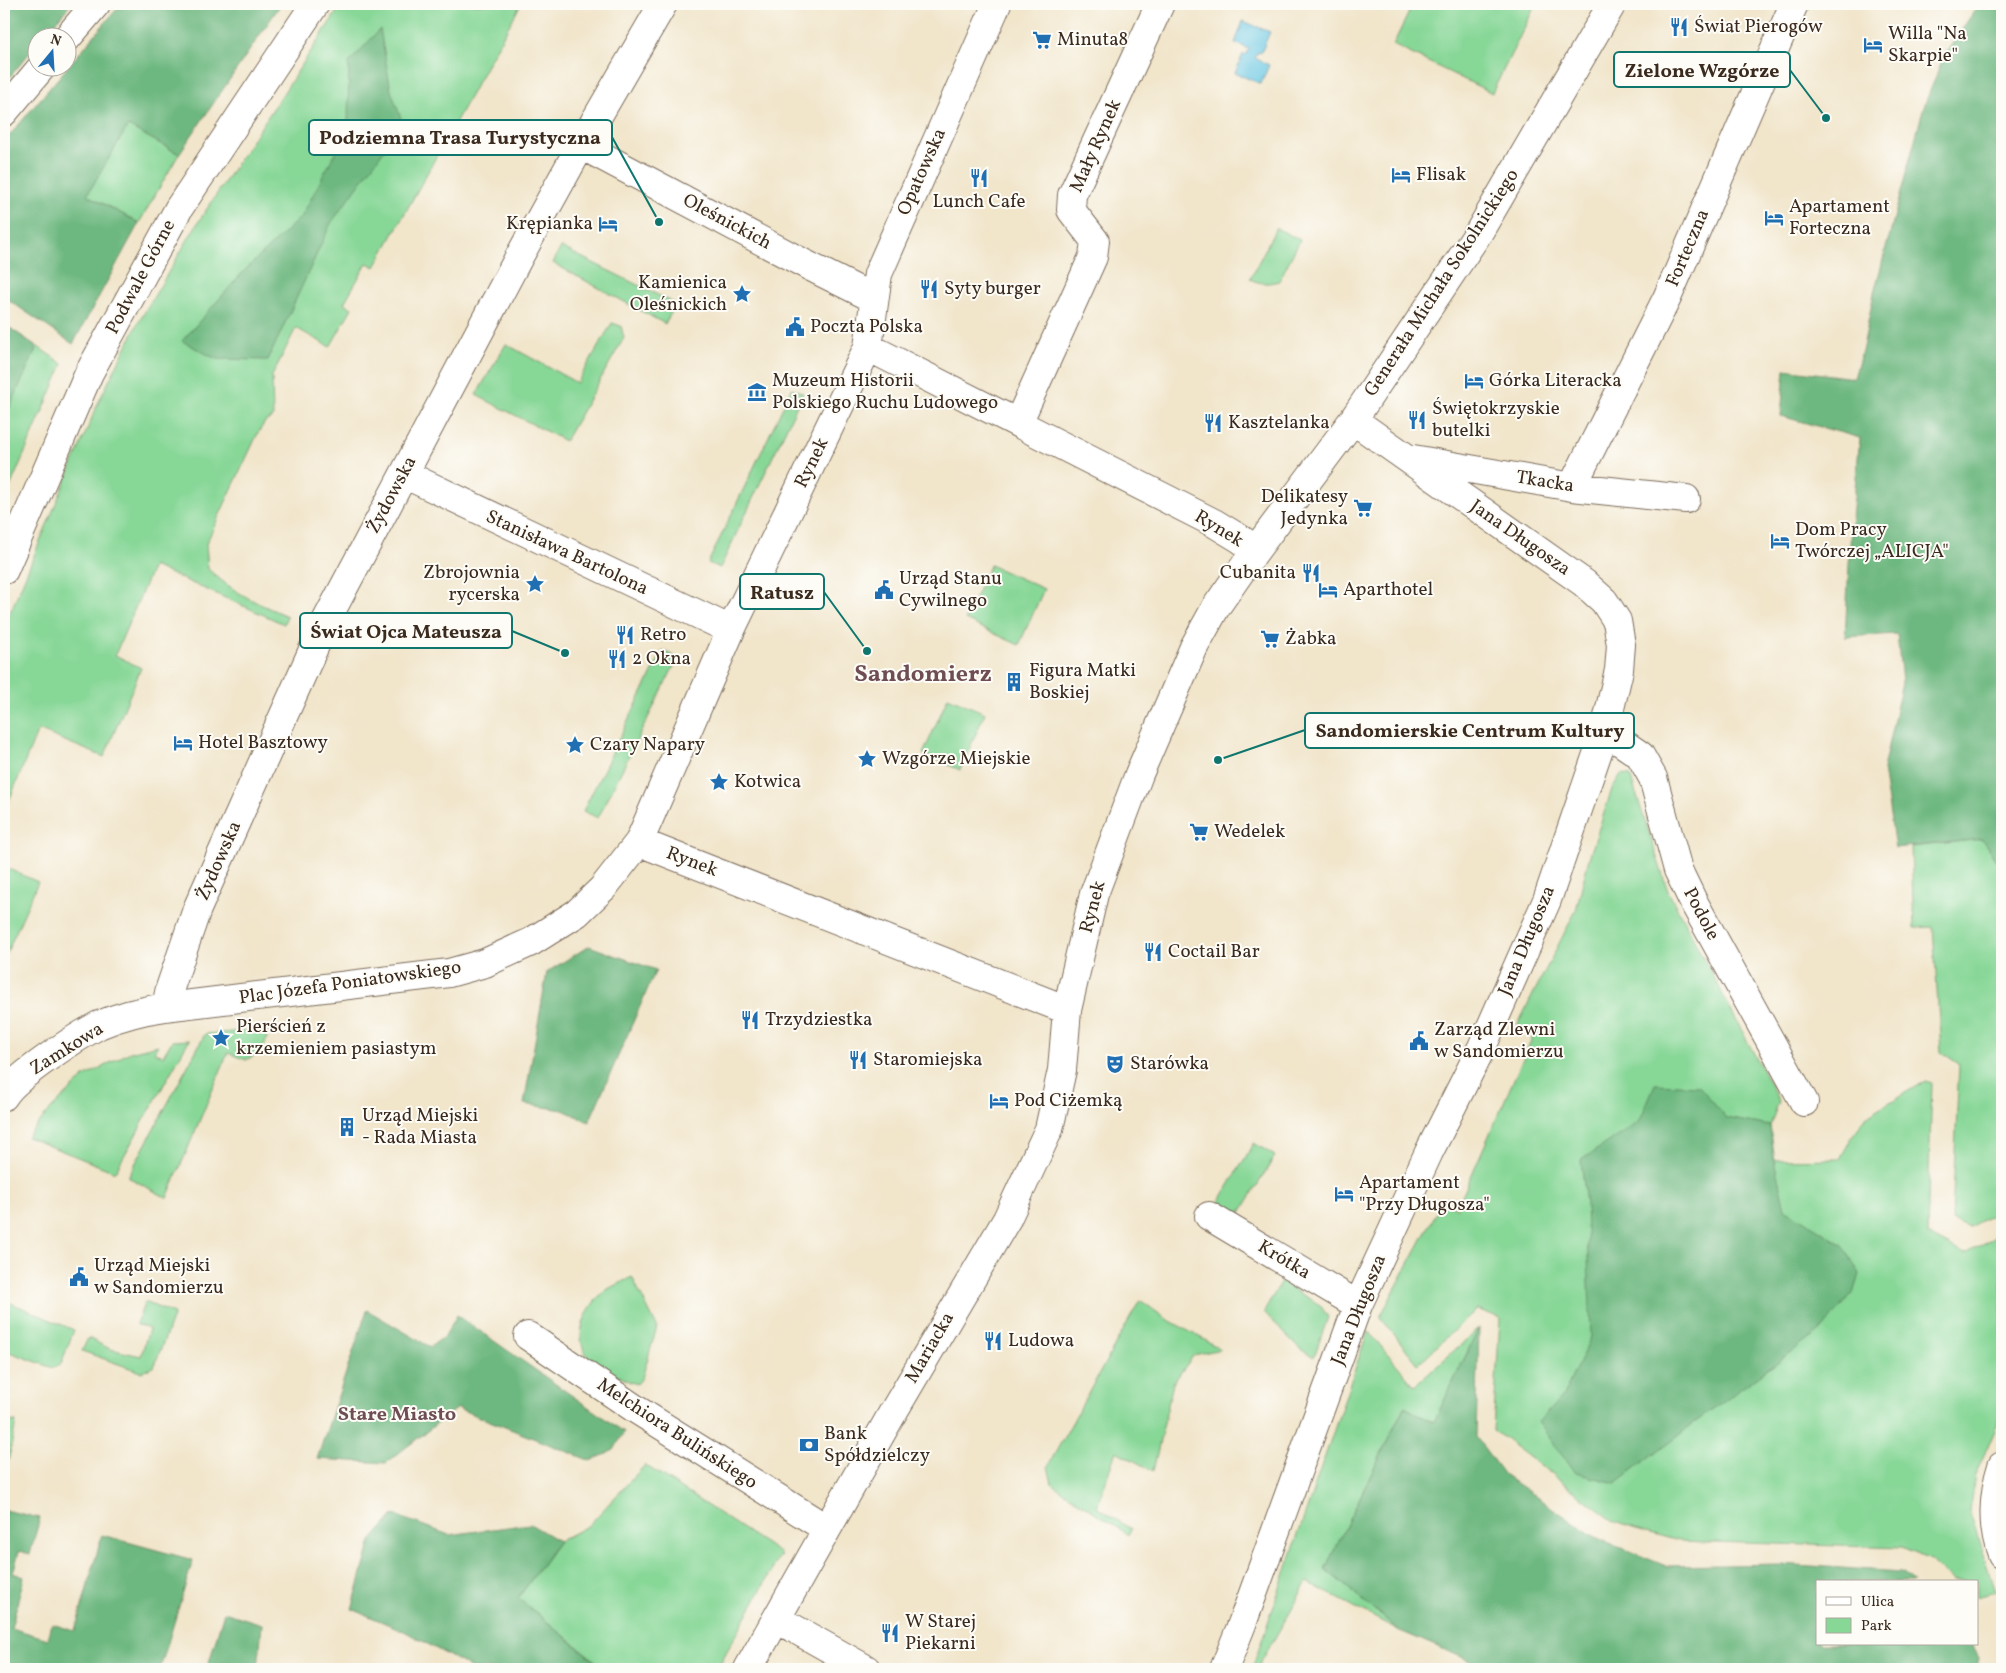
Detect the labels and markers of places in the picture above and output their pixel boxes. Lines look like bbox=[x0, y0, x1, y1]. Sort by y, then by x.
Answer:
place label: Świat Pierogów bbox=[1694, 14, 1823, 40]
restaurant icon: Świat Pierogów bbox=[1668, 16, 1690, 38]
place label: Willa "Na Skarpie" bbox=[1888, 21, 1967, 69]
place label: Minuta8 bbox=[1057, 27, 1128, 53]
supermarket icon: Minuta8 bbox=[1031, 29, 1053, 51]
hotel icon: Willa "Na Skarpie" bbox=[1862, 34, 1884, 56]
callout: Zielone Wzgórze bbox=[1614, 52, 1790, 87]
callout: Podziemna Trasa Turystyczna bbox=[309, 120, 612, 155]
place label: Flisak bbox=[1416, 162, 1466, 188]
hotel icon: Flisak bbox=[1390, 164, 1412, 186]
restaurant icon: Lunch Cafe bbox=[968, 167, 990, 189]
place label: Lunch Cafe bbox=[932, 189, 1026, 215]
place label: Apartament Forteczna bbox=[1789, 194, 1890, 242]
hotel icon: Apartament Forteczna bbox=[1763, 207, 1785, 229]
place label: Krępianka bbox=[506, 211, 593, 237]
hotel icon: Krępianka bbox=[597, 213, 619, 235]
place label: Kamienica Oleśnickich bbox=[630, 270, 727, 318]
place label: Syty burger bbox=[944, 276, 1041, 302]
restaurant icon: Syty burger bbox=[918, 278, 940, 300]
place icon: Kamienica Oleśnickich bbox=[731, 283, 753, 305]
place label: Poczta Polska bbox=[810, 314, 923, 340]
public building icon: Poczta Polska bbox=[784, 316, 806, 338]
place label: Muzeum Historii Polskiego Ruchu Ludowego bbox=[772, 368, 998, 416]
place label: Górka Literacka bbox=[1489, 368, 1622, 394]
hotel icon: Górka Literacka bbox=[1463, 370, 1485, 392]
museum icon: Muzeum Historii Polskiego Ruchu Ludowego bbox=[746, 381, 768, 403]
place label: Świętokrzyskie butelki bbox=[1432, 396, 1560, 444]
restaurant icon: Świętokrzyskie butelki bbox=[1406, 409, 1428, 431]
place label: Kasztelanka bbox=[1228, 410, 1330, 436]
restaurant icon: Kasztelanka bbox=[1202, 412, 1224, 434]
place label: Delikatesy Jedynka bbox=[1261, 484, 1348, 532]
supermarket icon: Delikatesy Jedynka bbox=[1352, 497, 1374, 519]
place label: Dom Pracy Twórczej „ALICJA" bbox=[1795, 517, 1949, 565]
hotel icon: Dom Pracy Twórczej „ALICJA" bbox=[1769, 530, 1791, 552]
place label: Zbrojownia rycerska bbox=[423, 560, 520, 608]
place label: Cubanita bbox=[1220, 560, 1296, 586]
restaurant icon: Cubanita bbox=[1300, 562, 1322, 584]
place label: Urząd Stanu Cywilnego bbox=[899, 566, 1002, 614]
place icon: Zbrojownia rycerska bbox=[524, 573, 546, 595]
callout: Ratusz bbox=[740, 574, 824, 609]
place label: Aparthotel bbox=[1343, 577, 1434, 603]
public building icon: Urząd Stanu Cywilnego bbox=[873, 579, 895, 601]
hotel icon: Aparthotel bbox=[1317, 579, 1339, 601]
callout: Świat Ojca Mateusza bbox=[300, 613, 512, 648]
place label: Retro bbox=[640, 622, 686, 648]
restaurant icon: Retro bbox=[614, 624, 636, 646]
place label: Żabka bbox=[1285, 626, 1336, 652]
supermarket icon: Żabka bbox=[1259, 628, 1281, 650]
place label: 2 Okna bbox=[632, 646, 691, 672]
restaurant icon: 2 Okna bbox=[606, 648, 628, 670]
place label: Figura Matki Boskiej bbox=[1029, 658, 1136, 706]
building icon: Figura Matki Boskiej bbox=[1003, 671, 1025, 693]
callout: Sandomierskie Centrum Kultury bbox=[1305, 713, 1634, 748]
place label: Hotel Basztowy bbox=[198, 730, 328, 756]
hotel icon: Hotel Basztowy bbox=[172, 732, 194, 754]
place label: Czary Napary bbox=[590, 732, 705, 758]
place icon: Czary Napary bbox=[564, 734, 586, 756]
place label: Wzgórze Miejskie bbox=[882, 746, 1031, 772]
place icon: Wzgórze Miejskie bbox=[856, 748, 878, 770]
place label: Kotwica bbox=[734, 769, 801, 795]
place icon: Kotwica bbox=[708, 771, 730, 793]
place label: Wedelek bbox=[1214, 819, 1285, 845]
supermarket icon: Wedelek bbox=[1188, 821, 1210, 843]
place label: Coctail Bar bbox=[1168, 939, 1260, 965]
restaurant icon: Coctail Bar bbox=[1142, 941, 1164, 963]
place label: Trzydziestka bbox=[765, 1007, 873, 1033]
restaurant icon: Trzydziestka bbox=[739, 1009, 761, 1031]
place label: Pierścień z krzemieniem pasiastym bbox=[236, 1014, 437, 1062]
place label: Zarząd Zlewni w Sandomierzu bbox=[1434, 1017, 1564, 1065]
place icon: Pierścień z krzemieniem pasiastym bbox=[210, 1027, 232, 1049]
public building icon: Zarząd Zlewni w Sandomierzu bbox=[1408, 1030, 1430, 1052]
place label: Staromiejska bbox=[873, 1047, 983, 1073]
restaurant icon: Staromiejska bbox=[847, 1049, 869, 1071]
place label: Starówka bbox=[1130, 1051, 1209, 1077]
theatre icon: Starówka bbox=[1104, 1053, 1126, 1075]
place label: Pod Ciżemką bbox=[1014, 1088, 1123, 1114]
hotel icon: Pod Ciżemką bbox=[988, 1090, 1010, 1112]
place label: Urząd Miejski - Rada Miasta bbox=[362, 1103, 479, 1151]
building icon: Urząd Miejski - Rada Miasta bbox=[336, 1116, 358, 1138]
place label: Apartament "Przy Długosza" bbox=[1359, 1170, 1490, 1218]
hotel icon: Apartament "Przy Długosza" bbox=[1333, 1183, 1355, 1205]
place label: Urząd Miejski w Sandomierzu bbox=[94, 1253, 224, 1301]
public building icon: Urząd Miejski w Sandomierzu bbox=[68, 1266, 90, 1288]
place label: Ludowa bbox=[1008, 1328, 1074, 1354]
restaurant icon: Ludowa bbox=[982, 1330, 1004, 1352]
place label: Bank Spółdzielczy bbox=[824, 1421, 930, 1469]
bank icon: Bank Spółdzielczy bbox=[798, 1434, 820, 1456]
place label: W Starej Piekarni bbox=[905, 1609, 976, 1657]
restaurant icon: W Starej Piekarni bbox=[879, 1622, 901, 1644]

